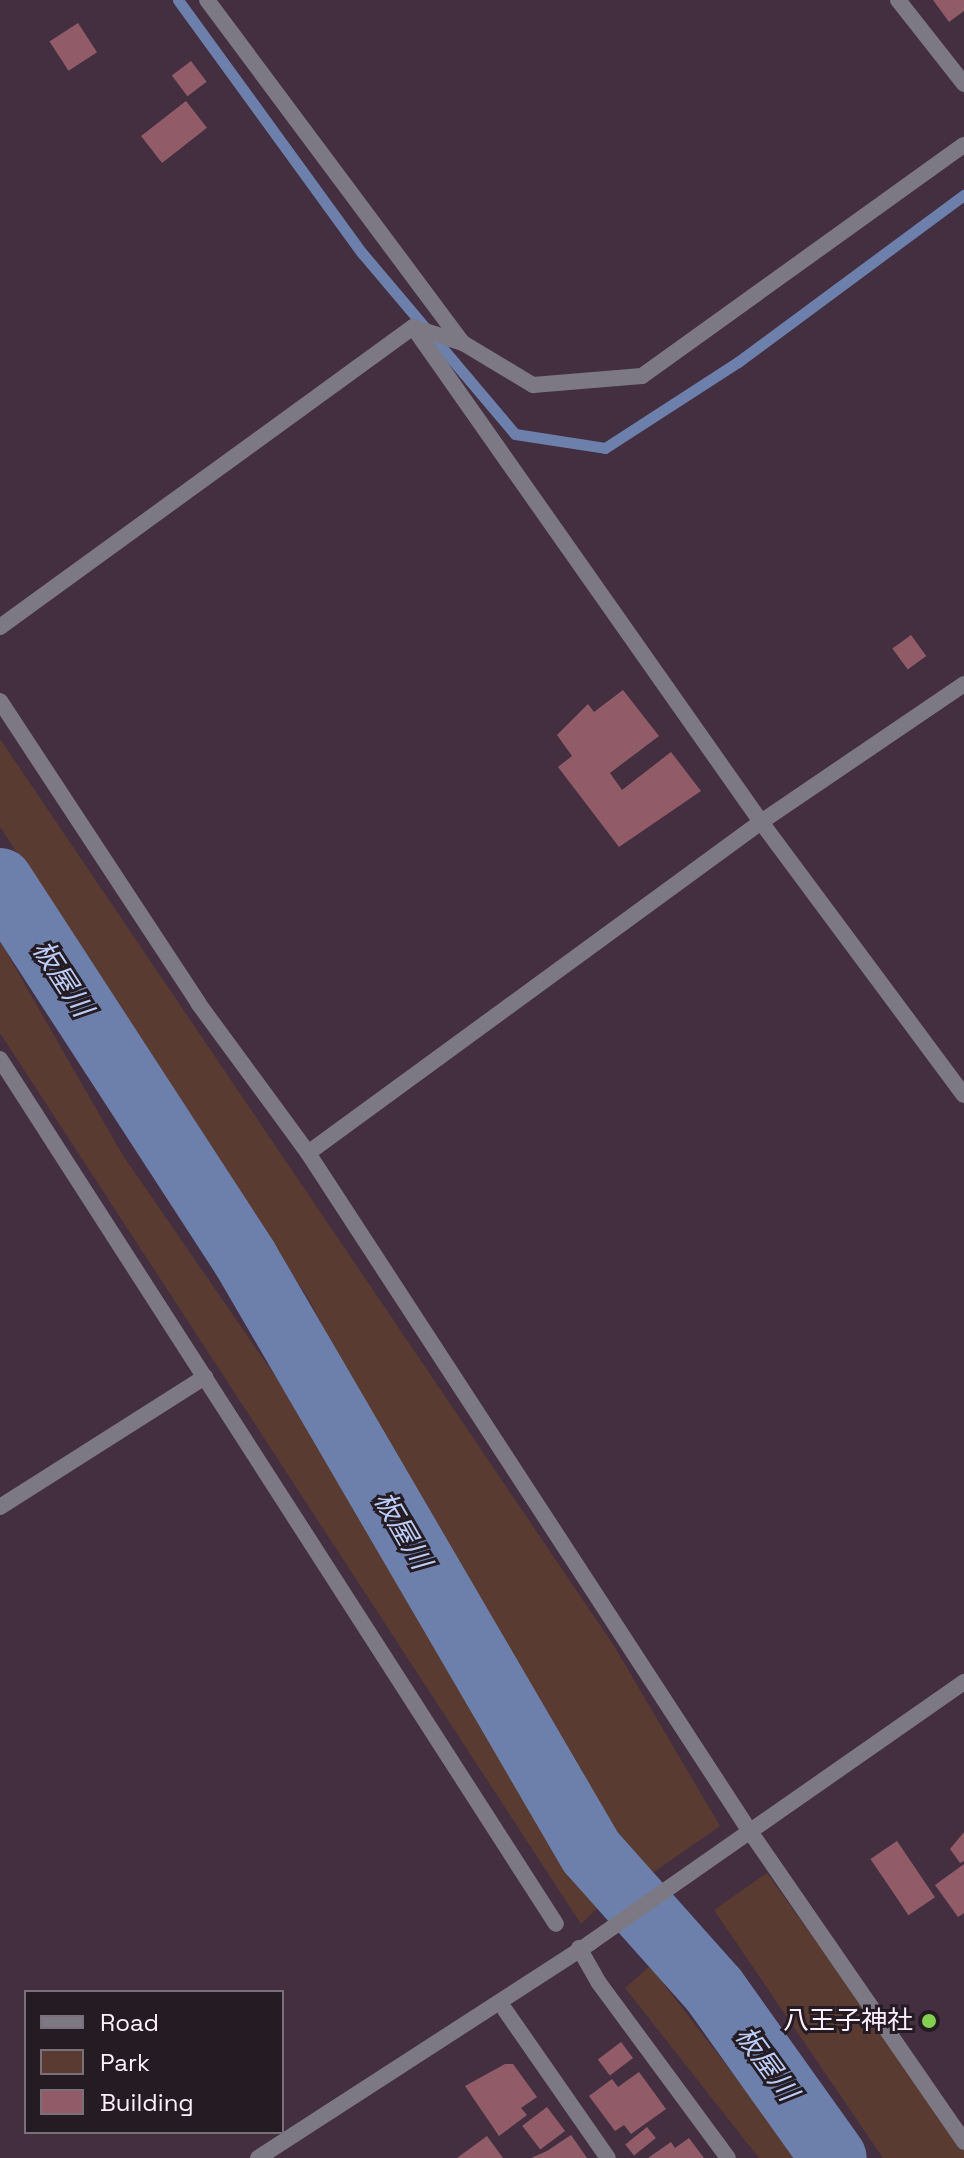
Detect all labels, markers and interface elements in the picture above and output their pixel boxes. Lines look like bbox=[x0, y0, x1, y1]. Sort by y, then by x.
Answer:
water label: 板屋川 bbox=[26, 934, 100, 1022]
water label: 板屋川 bbox=[367, 1485, 439, 1575]
legend bbox=[24, 1990, 284, 2134]
place label: 八王子神社 bbox=[783, 2005, 913, 2037]
text: Road bbox=[100, 2007, 159, 2038]
marker: 八王子神社 bbox=[920, 2012, 938, 2030]
water label: 板屋川 bbox=[729, 2019, 805, 2107]
text: Park bbox=[100, 2047, 150, 2078]
text: Building bbox=[100, 2087, 194, 2118]

